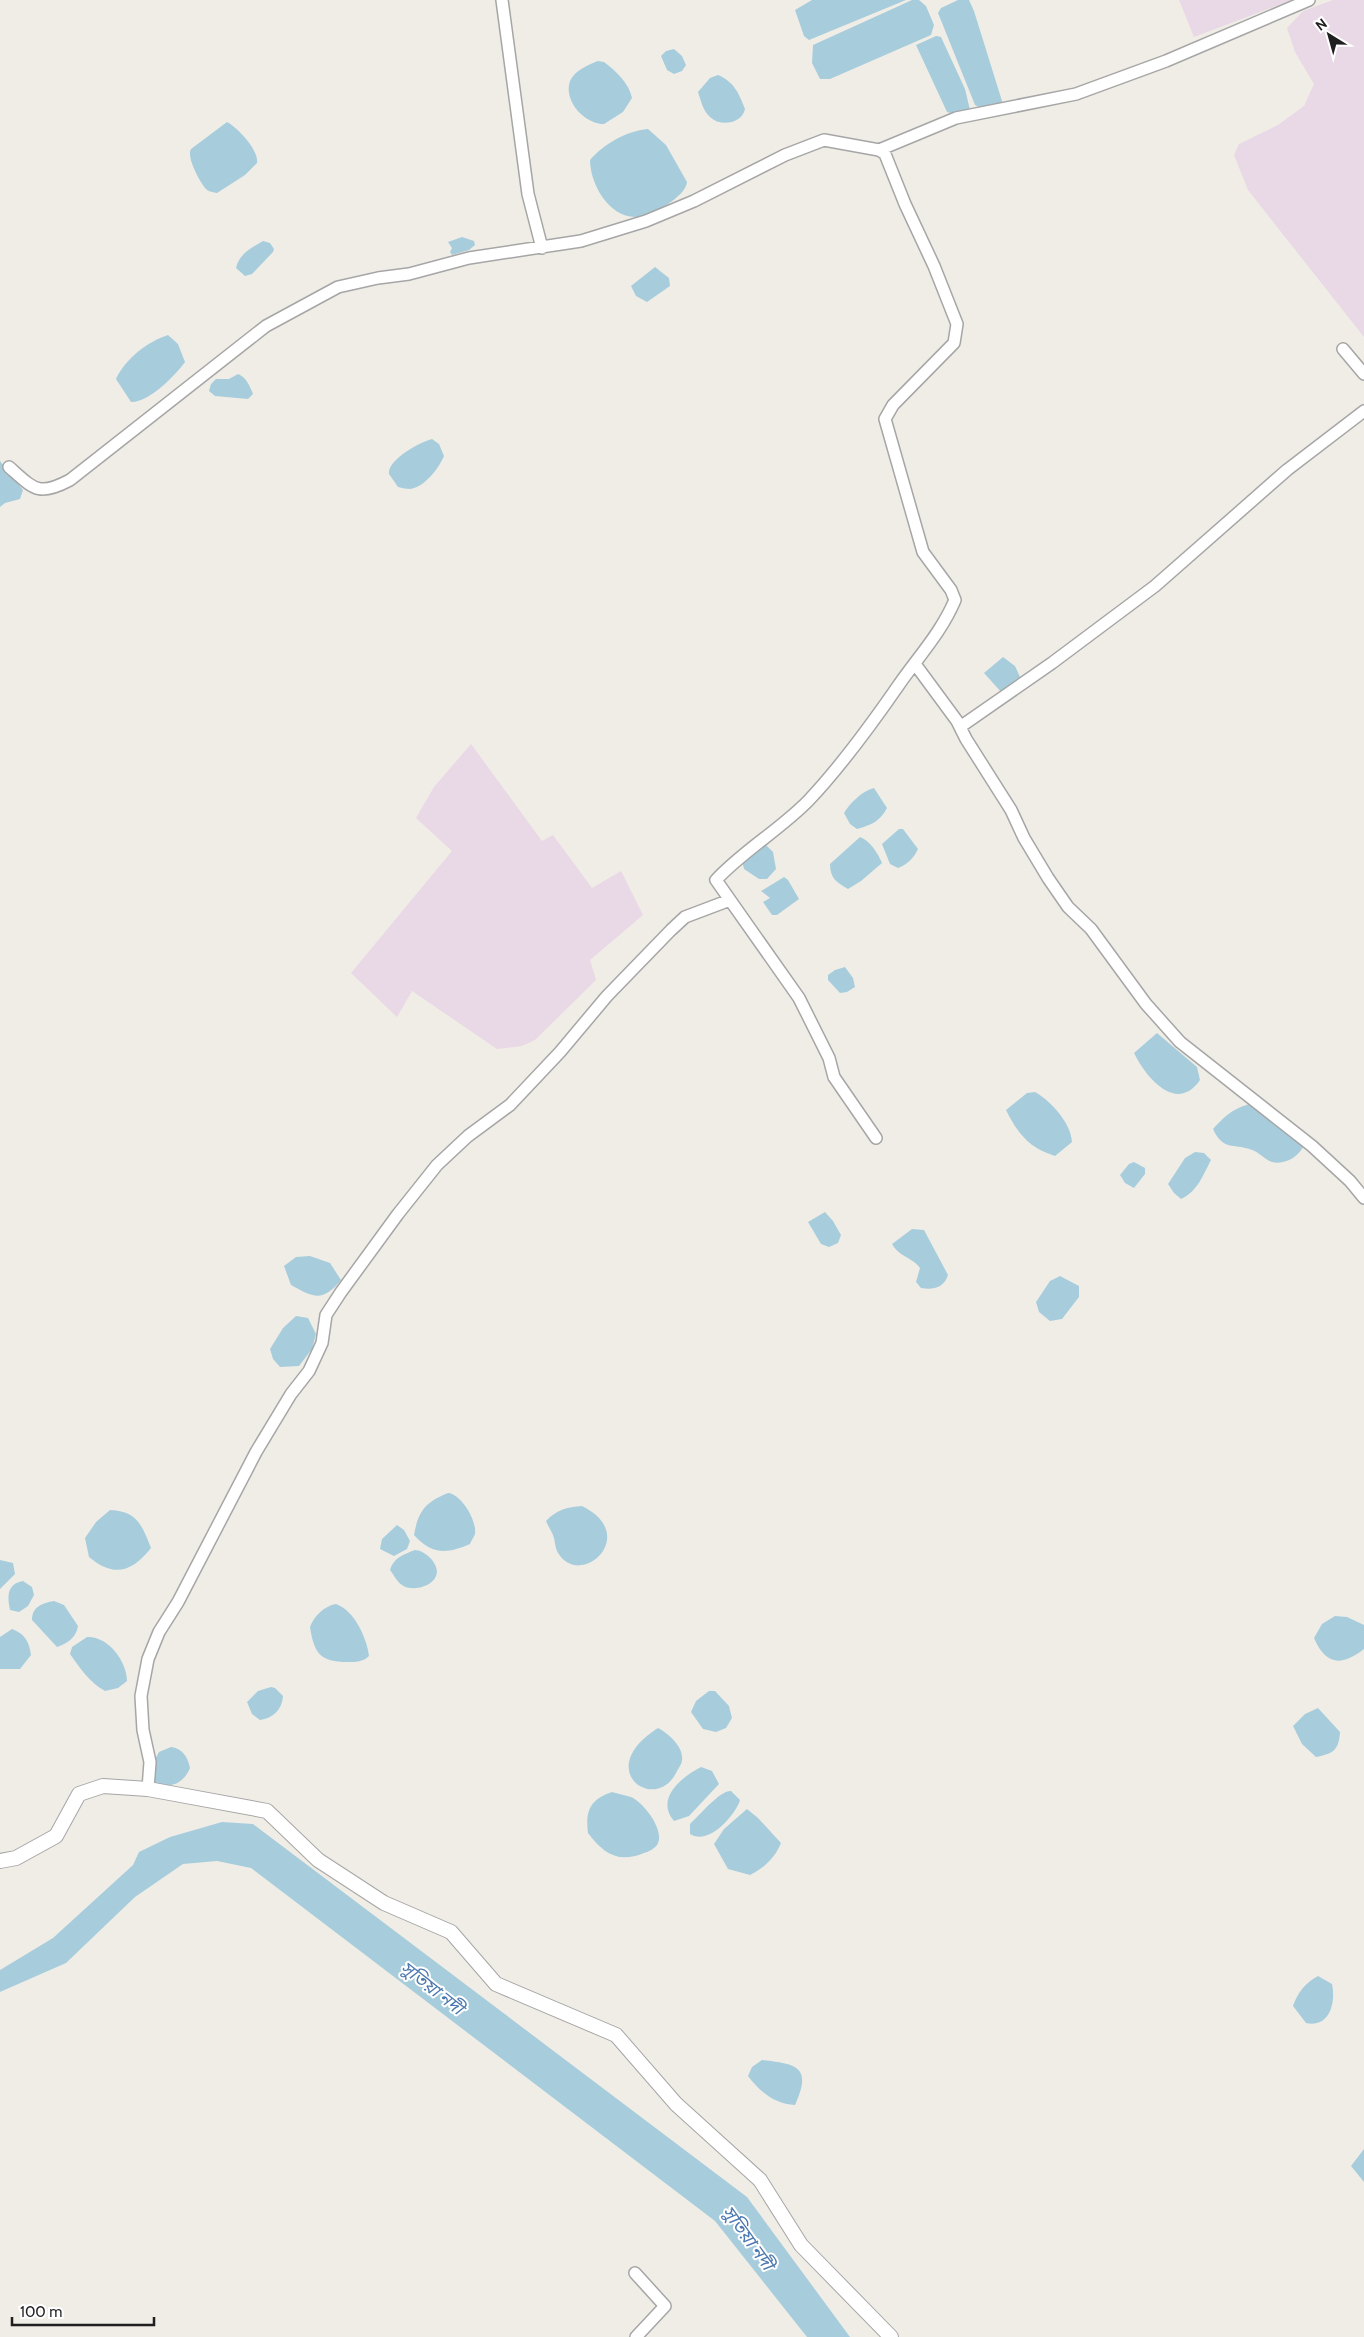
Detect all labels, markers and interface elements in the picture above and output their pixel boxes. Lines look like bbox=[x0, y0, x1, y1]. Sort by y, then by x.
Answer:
north arrow bbox=[1304, 10, 1354, 60]
text: N bbox=[1312, 14, 1331, 35]
water label: সুতিয়া নদী bbox=[396, 1957, 470, 2021]
water label: সুতিয়া নদী bbox=[717, 2202, 781, 2277]
scale bar bbox=[12, 2294, 155, 2326]
text: 100 m bbox=[20, 2303, 62, 2321]

